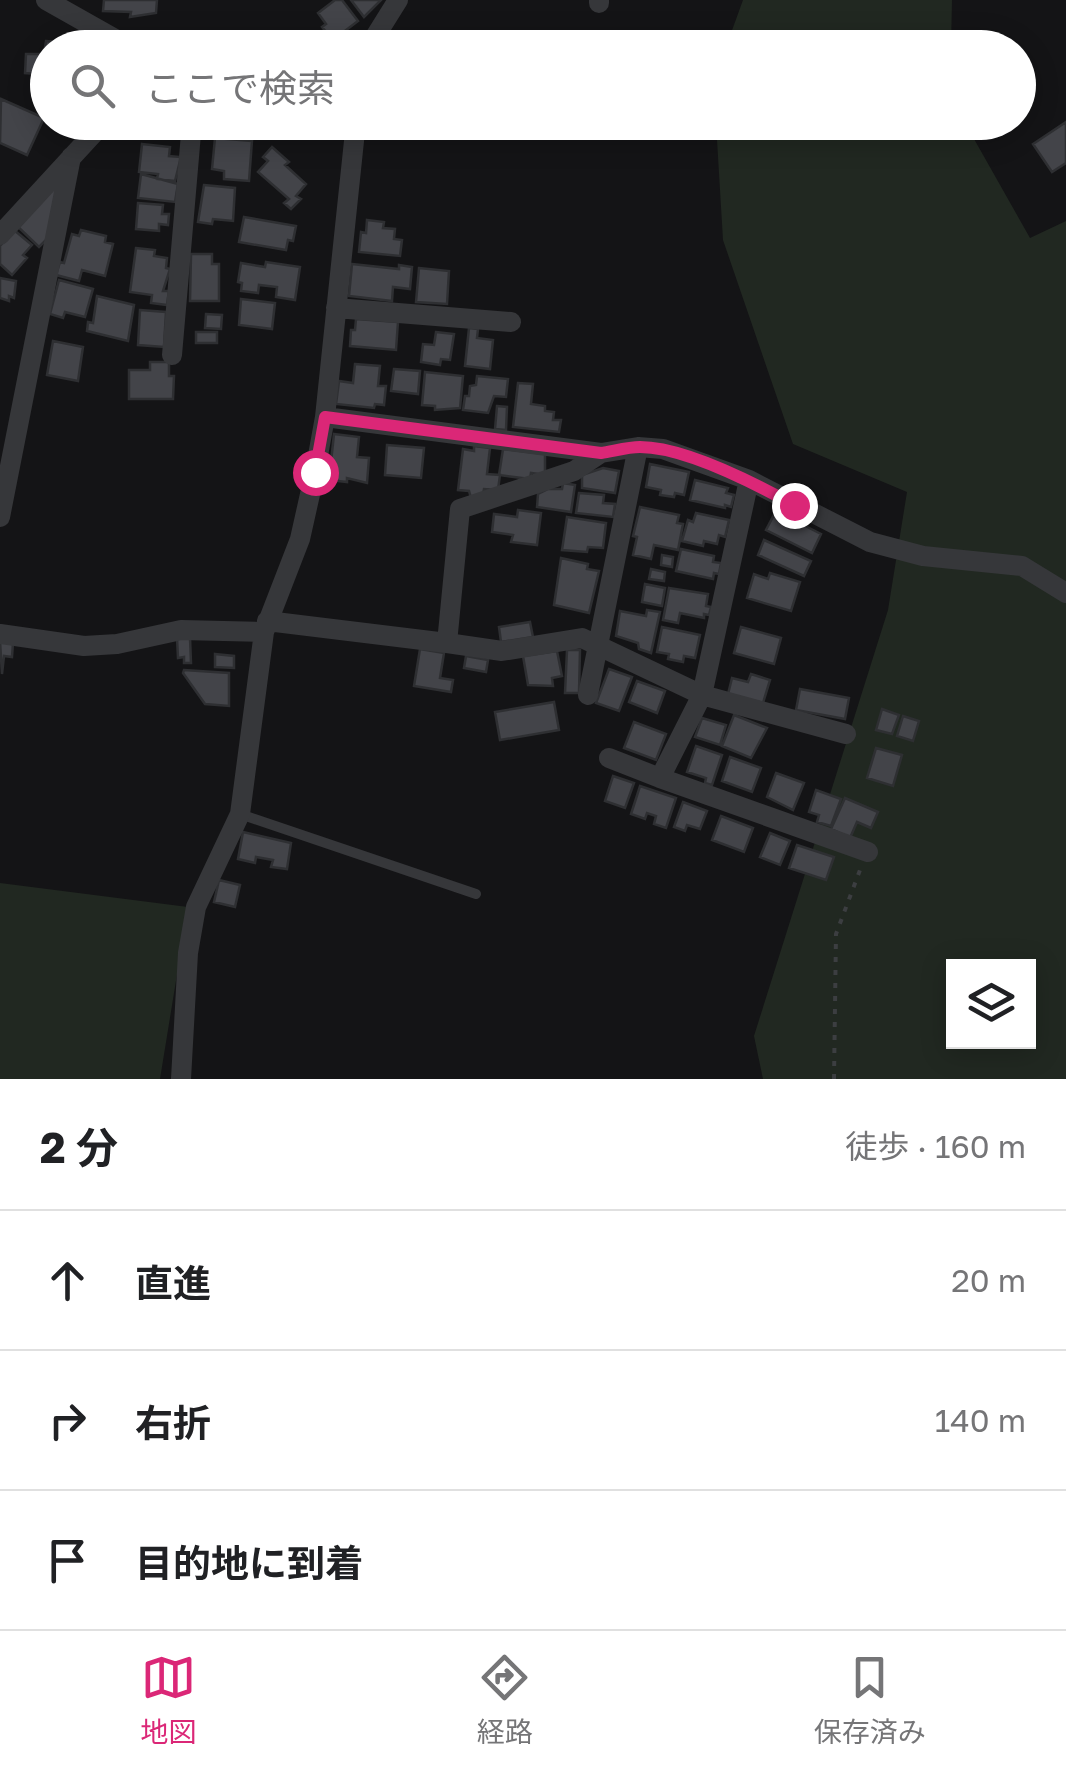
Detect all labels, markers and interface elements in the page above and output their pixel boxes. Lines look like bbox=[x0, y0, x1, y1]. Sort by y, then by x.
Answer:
search box bbox=[30, 30, 1036, 140]
icon: search bbox=[65, 58, 120, 113]
text: ここで検索 bbox=[145, 65, 335, 110]
route start bbox=[293, 450, 339, 496]
route end bbox=[772, 483, 818, 529]
map controls bbox=[946, 959, 1036, 1049]
button: layers bbox=[946, 959, 1036, 1049]
text: 2 分 bbox=[40, 1122, 118, 1172]
text: 徒歩 · 160 m bbox=[845, 1127, 1026, 1165]
icon: ahead bbox=[40, 1253, 95, 1308]
text: 直進 bbox=[135, 1260, 211, 1305]
text: 20 m bbox=[951, 1261, 1026, 1299]
icon: right bbox=[40, 1393, 95, 1448]
text: 右折 bbox=[135, 1400, 211, 1445]
text: 140 m bbox=[935, 1401, 1026, 1439]
icon: arrive bbox=[40, 1533, 95, 1588]
text: 目的地に到着 bbox=[135, 1540, 363, 1585]
tab: 地図 bbox=[140, 1650, 196, 1750]
tab: 経路 bbox=[477, 1650, 533, 1750]
tab: 保存済み bbox=[814, 1650, 926, 1750]

